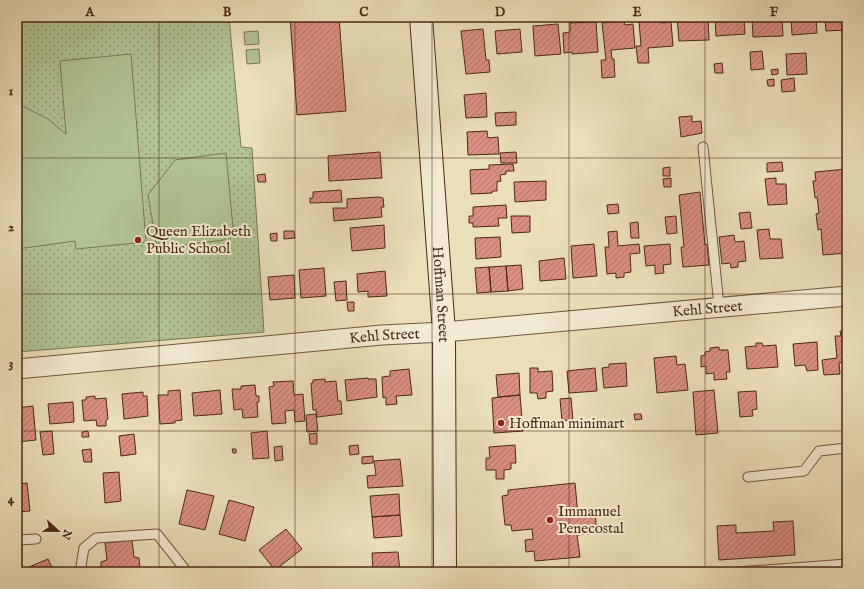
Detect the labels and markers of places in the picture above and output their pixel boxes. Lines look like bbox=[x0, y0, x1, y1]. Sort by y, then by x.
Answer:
place label: Queen Elizabeth Public School bbox=[146, 222, 251, 258]
marker: Queen Elizabeth Public School bbox=[133, 235, 143, 245]
place label: Hoffman minimart bbox=[509, 414, 624, 433]
marker: Hoffman minimart bbox=[496, 418, 506, 428]
place label: Immanuel Penecostal bbox=[558, 502, 625, 538]
marker: Immanuel Penecostal bbox=[545, 515, 555, 525]

